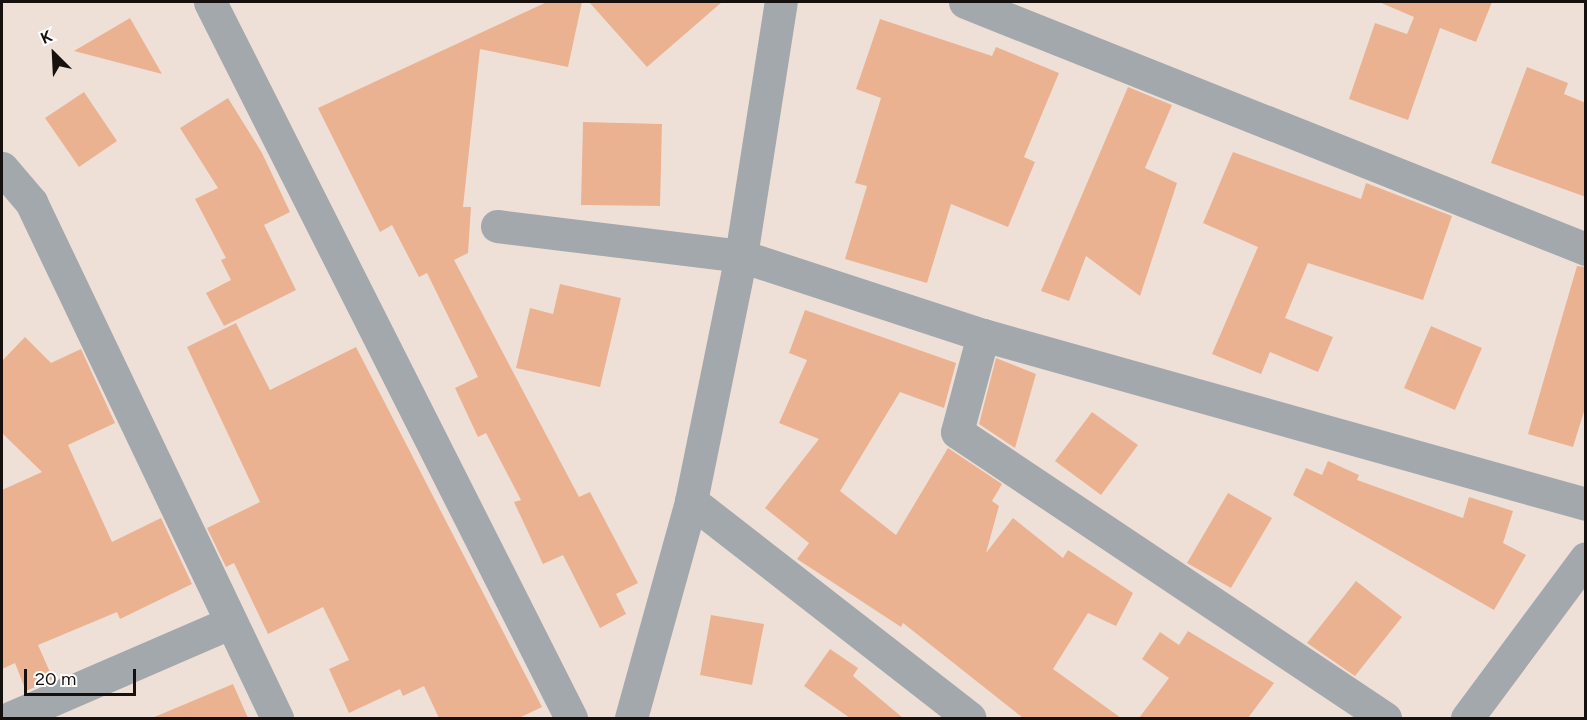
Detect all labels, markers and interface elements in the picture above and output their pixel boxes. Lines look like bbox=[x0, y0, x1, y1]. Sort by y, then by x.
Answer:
north arrow bbox=[24, 24, 84, 84]
text: K bbox=[38, 26, 55, 48]
scale bar bbox=[27, 657, 140, 695]
text: 20 m bbox=[35, 668, 76, 690]

